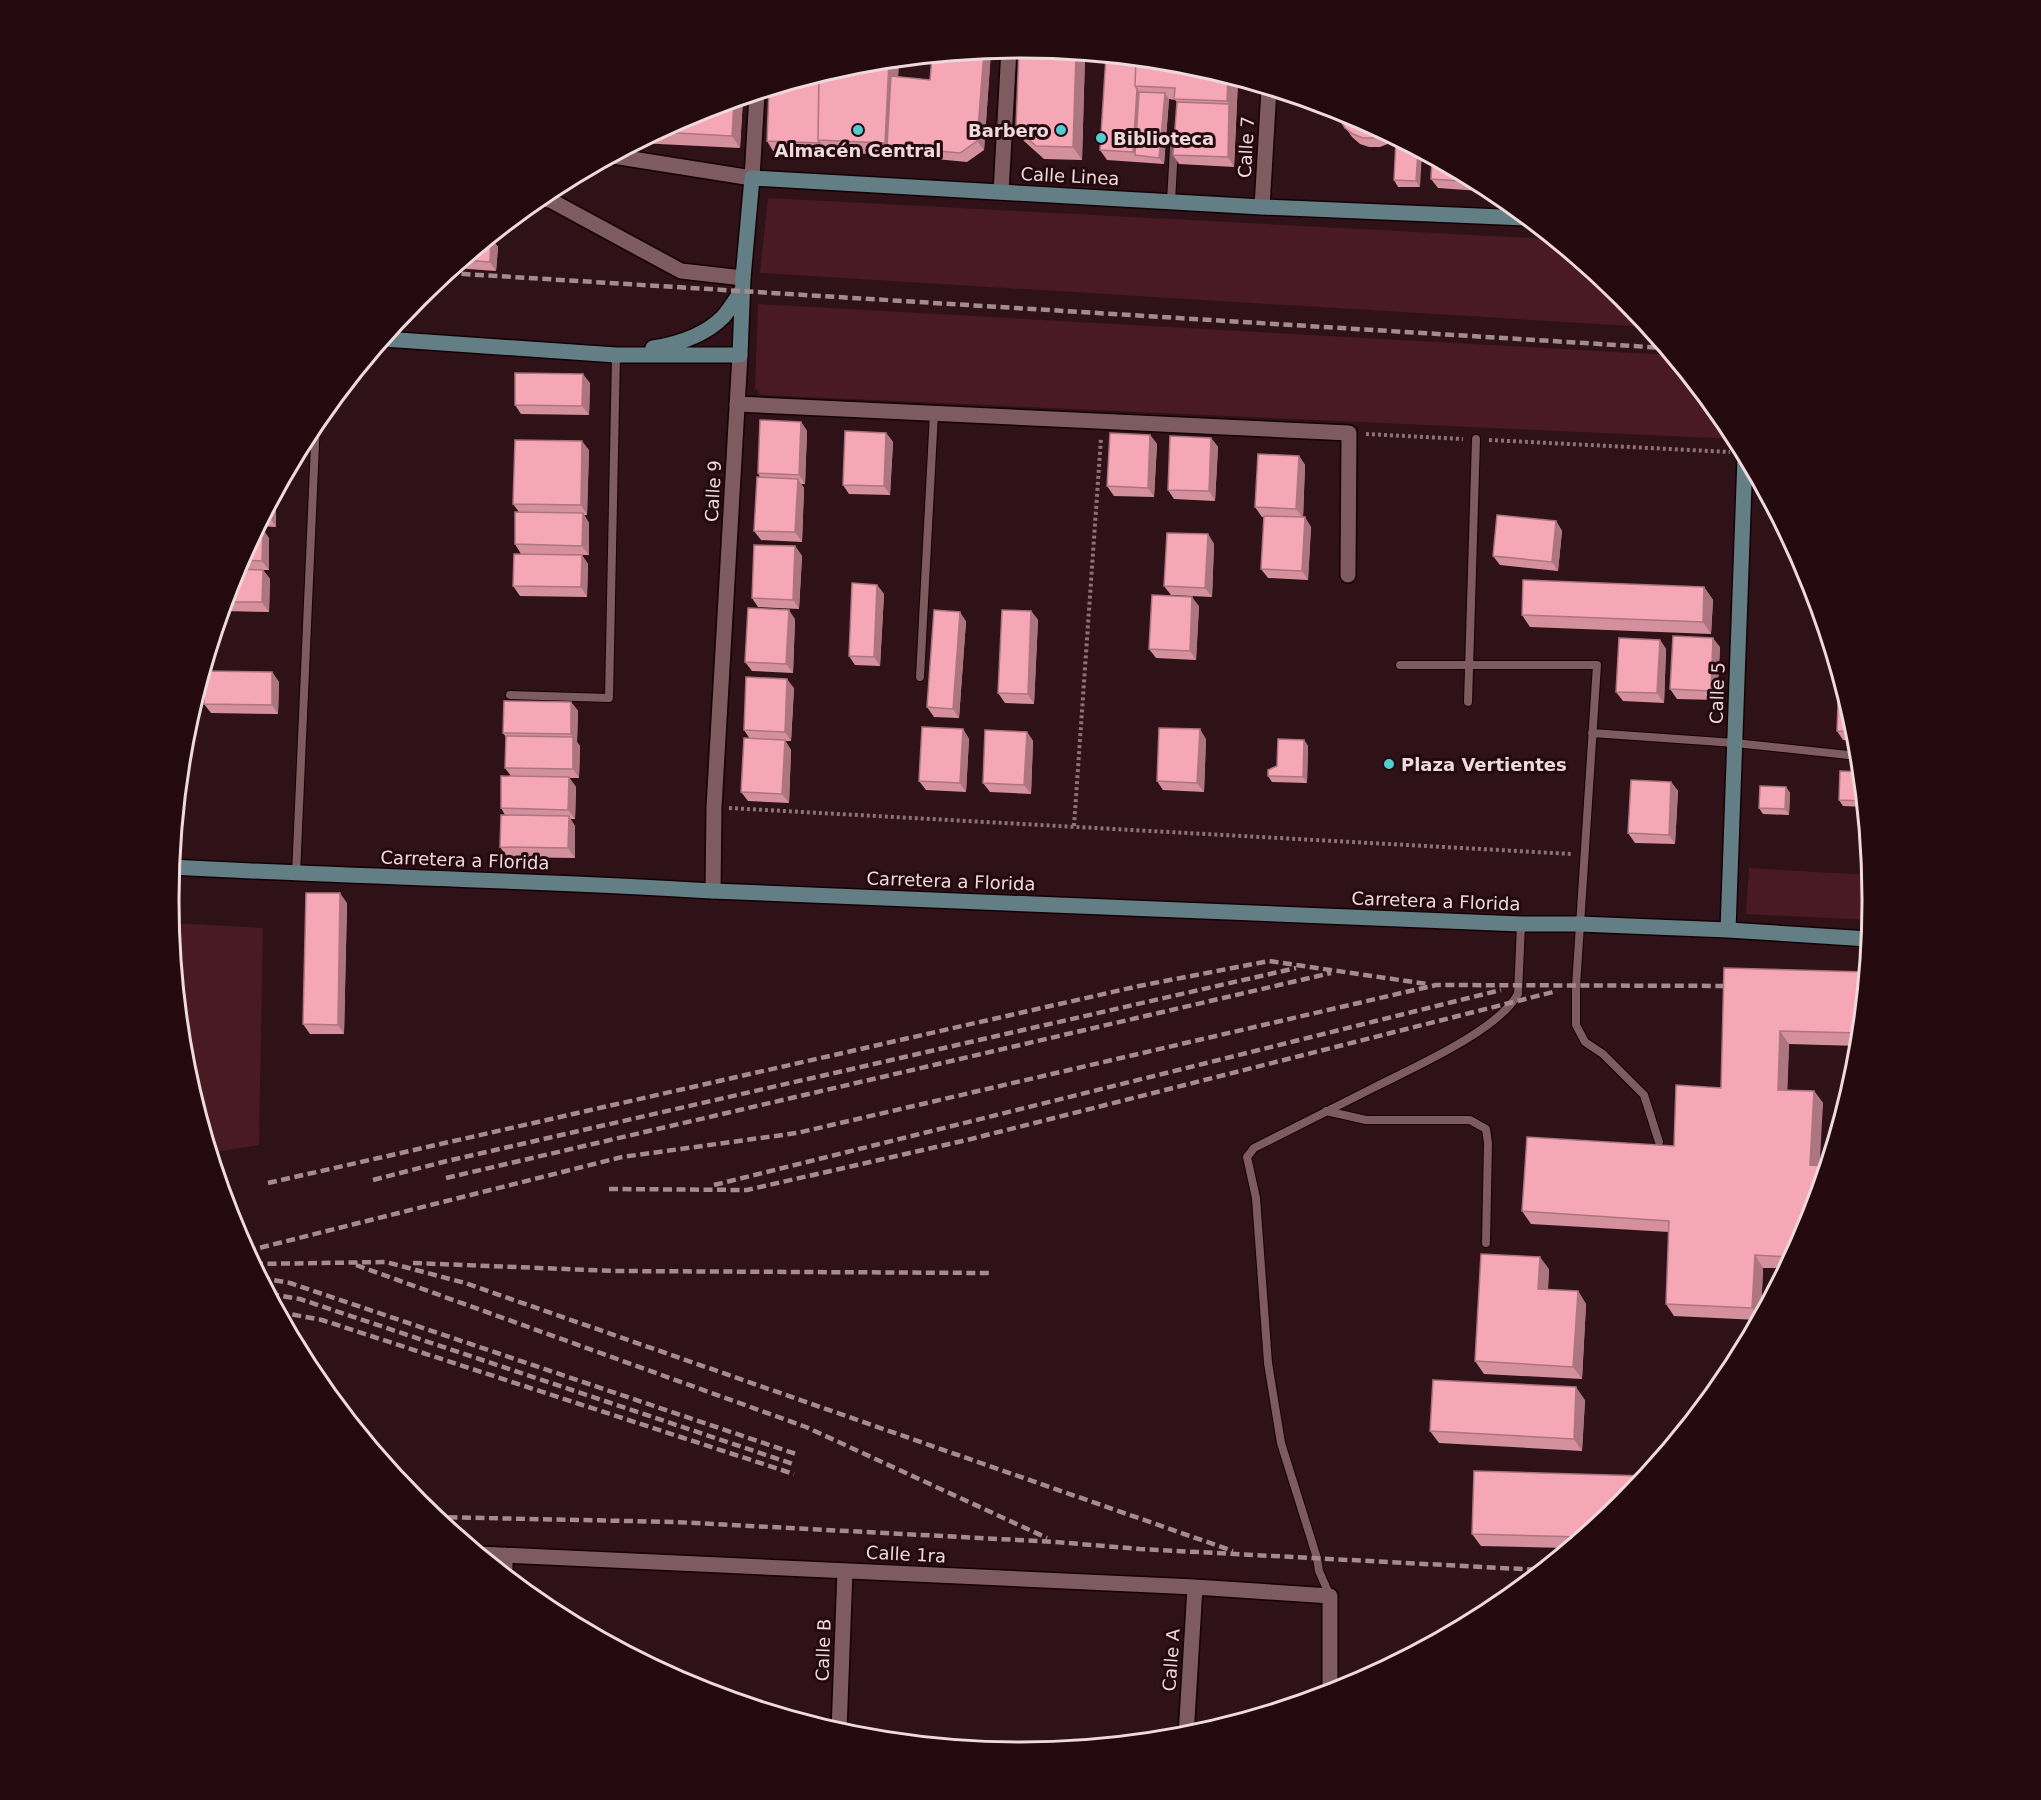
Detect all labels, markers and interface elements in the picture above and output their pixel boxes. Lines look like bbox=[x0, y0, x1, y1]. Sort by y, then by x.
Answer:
street label: Calle 7 bbox=[1234, 116, 1258, 178]
place label: Barbero bbox=[968, 120, 1049, 141]
marker: Almacén Central bbox=[851, 123, 865, 137]
marker: Barbero bbox=[1054, 123, 1068, 137]
place label: Biblioteca bbox=[1113, 128, 1214, 149]
marker: Biblioteca bbox=[1094, 131, 1108, 145]
place label: Almacén Central bbox=[775, 140, 942, 161]
street label: Calle Linea bbox=[1020, 163, 1120, 189]
street label: Calle 9 bbox=[701, 460, 725, 522]
street label: Calle 5 bbox=[1705, 662, 1729, 724]
place label: Plaza Vertientes bbox=[1401, 754, 1567, 775]
marker: Plaza Vertientes bbox=[1382, 757, 1396, 771]
street label: Carretera a Florida bbox=[380, 847, 550, 873]
street label: Carretera a Florida bbox=[866, 868, 1036, 894]
street label: Carretera a Florida bbox=[1351, 888, 1521, 914]
street label: Calle 1ra bbox=[865, 1541, 947, 1567]
street label: Calle B bbox=[811, 1618, 835, 1682]
street label: Calle A bbox=[1158, 1627, 1184, 1692]

